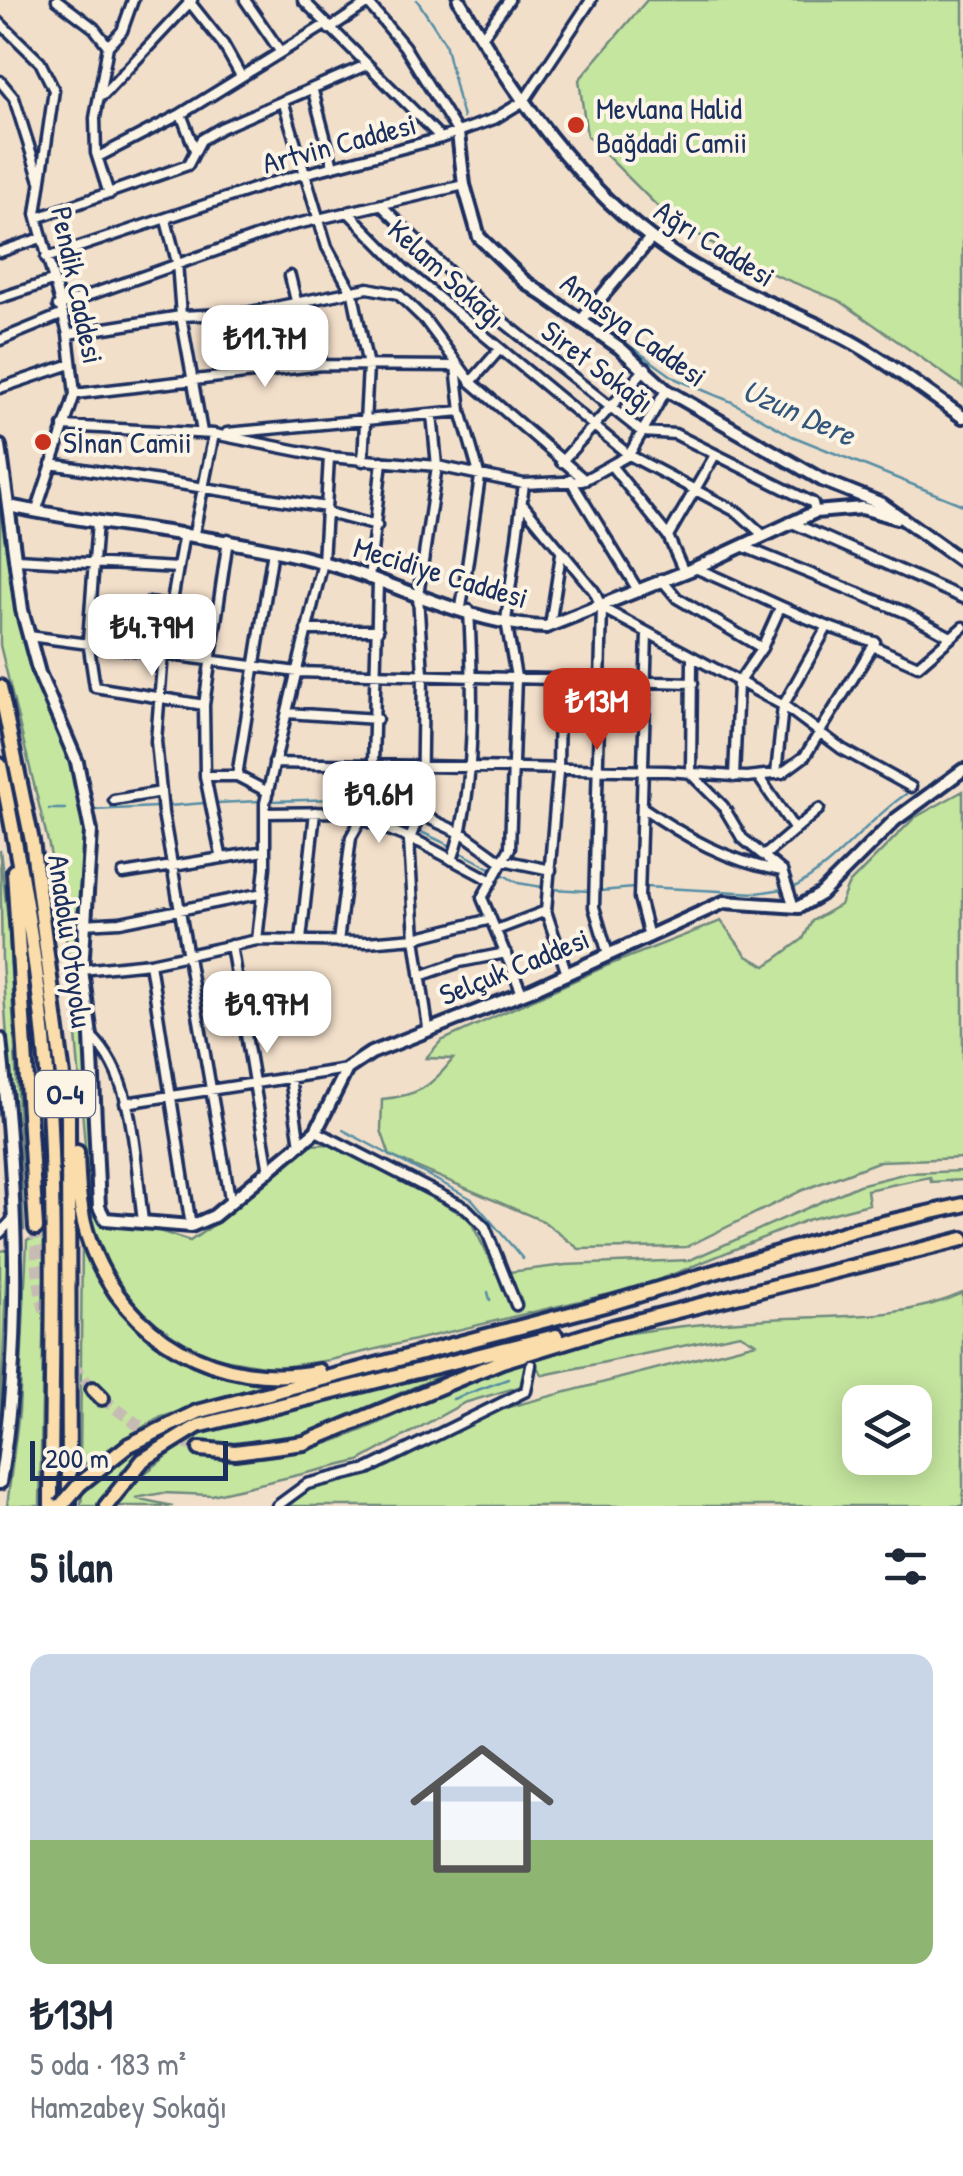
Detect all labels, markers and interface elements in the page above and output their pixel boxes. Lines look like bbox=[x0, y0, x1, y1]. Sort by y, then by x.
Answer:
place label: Mevlana Halid Bağdadi Camii bbox=[596, 88, 747, 162]
street label: Artvin Caddesi bbox=[258, 103, 420, 183]
marker: Mevlana Halid Bağdadi Camii bbox=[565, 114, 587, 136]
street label: Ağrı Caddesi bbox=[647, 190, 783, 296]
street label: Pendik Caddesi bbox=[42, 203, 114, 367]
street label: Kelam Sokağı bbox=[380, 210, 514, 336]
street label: Amasya Caddesi bbox=[553, 262, 715, 396]
pin: ₺11.7M bbox=[184, 305, 346, 390]
street label: Siret Sokağı bbox=[534, 311, 662, 421]
text: ₺11.7M bbox=[223, 316, 307, 359]
water label: Uzun Dere bbox=[736, 368, 863, 456]
place label: Sİnan Camii bbox=[63, 422, 192, 462]
marker: Sİnan Camii bbox=[32, 431, 54, 453]
street label: Mecidiye Caddesi bbox=[349, 527, 533, 617]
pin: ₺4.79M bbox=[71, 594, 233, 679]
text: ₺4.79M bbox=[110, 605, 194, 648]
pin: ₺13M bbox=[538, 668, 656, 753]
text: ₺13M bbox=[565, 679, 629, 722]
pin: ₺9.6M bbox=[309, 761, 449, 846]
text: ₺9.6M bbox=[345, 772, 413, 815]
street label: Anadolu Otoyolu bbox=[39, 852, 103, 1030]
street label: Selçuk Caddesi bbox=[433, 918, 595, 1014]
pin: ₺9.97M bbox=[186, 971, 348, 1056]
text: ₺9.97M bbox=[225, 982, 309, 1025]
road number: O-4 bbox=[35, 1071, 95, 1117]
map controls bbox=[842, 1385, 932, 1475]
button: layers bbox=[842, 1385, 932, 1475]
scale bar bbox=[30, 1436, 228, 1480]
text: 200 m bbox=[45, 1439, 109, 1477]
text: 5 ilan bbox=[30, 1538, 113, 1595]
icon: filters bbox=[878, 1539, 933, 1594]
icon: home bbox=[392, 1719, 572, 1899]
text: ₺13M bbox=[30, 1985, 113, 2042]
text: 5 oda · 183 m² bbox=[30, 2042, 186, 2085]
text: Hamzabey Sokağı bbox=[30, 2085, 227, 2128]

